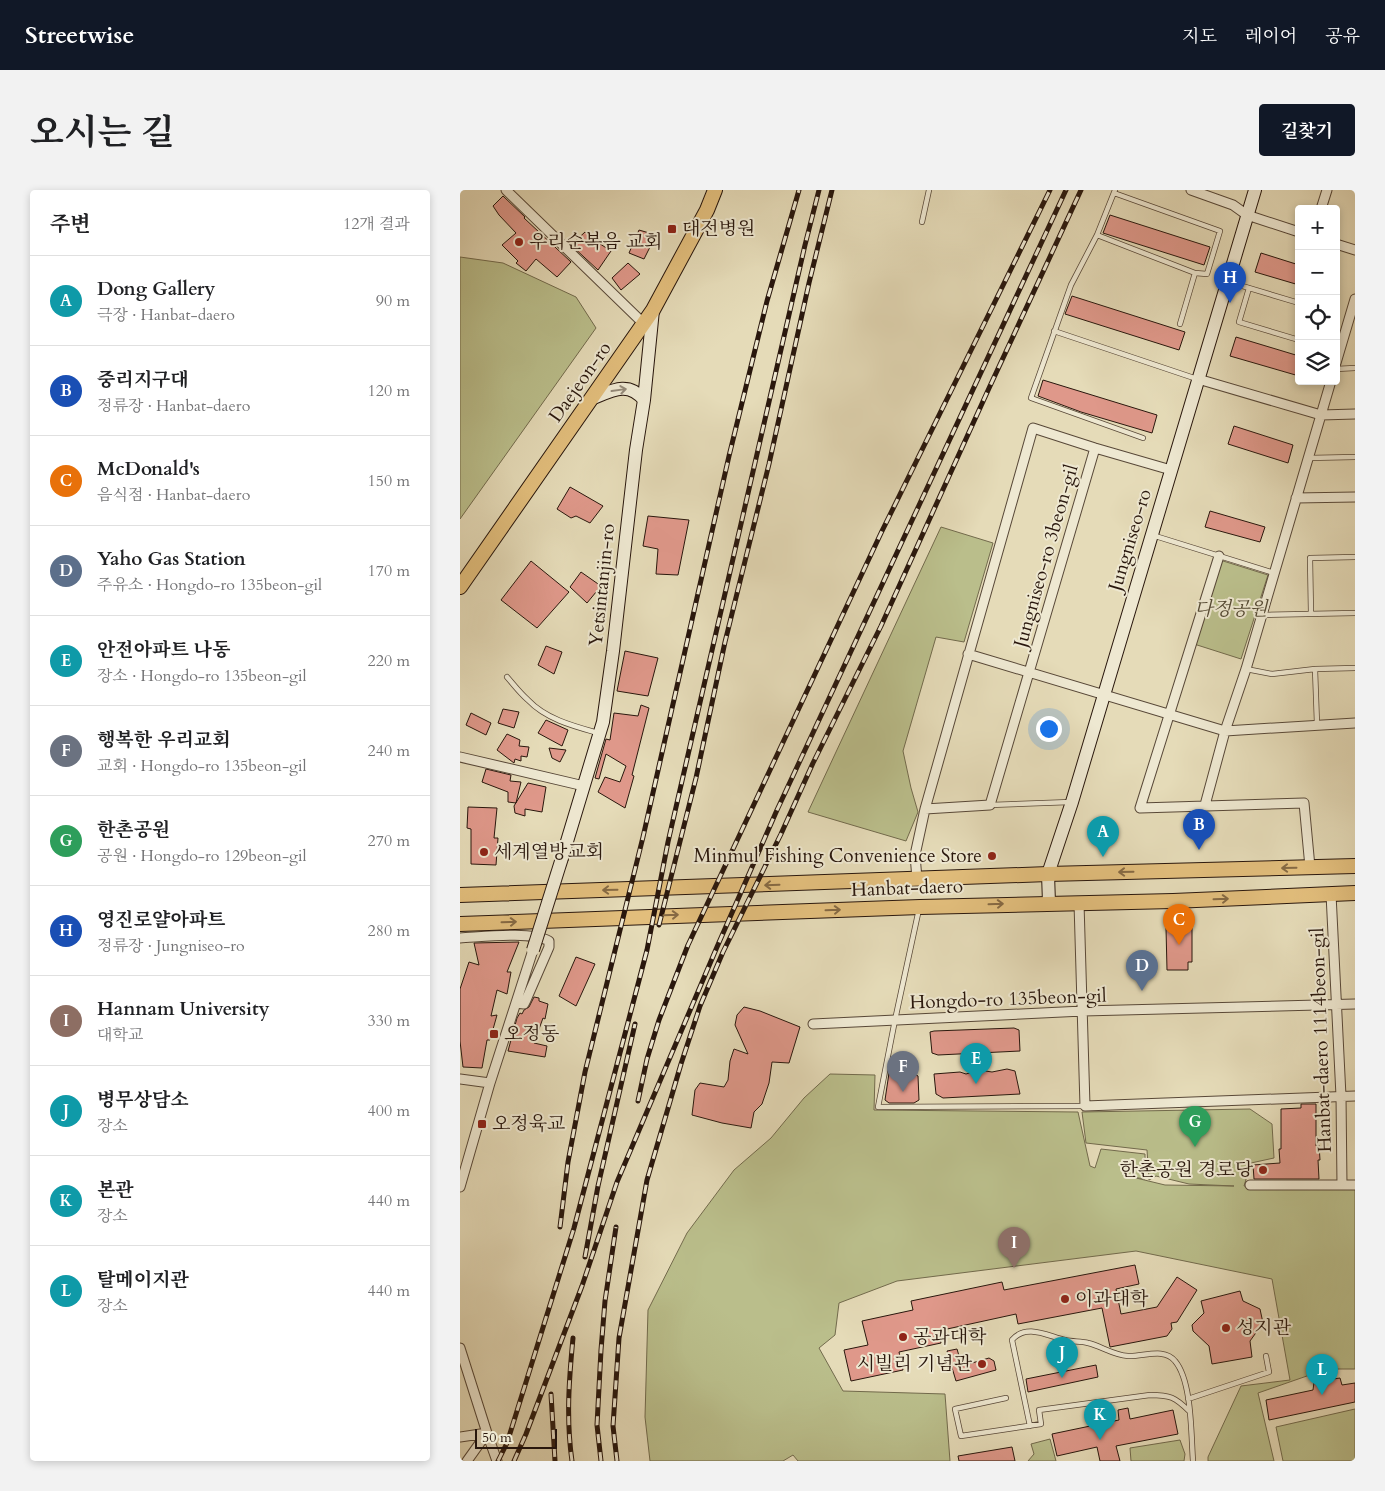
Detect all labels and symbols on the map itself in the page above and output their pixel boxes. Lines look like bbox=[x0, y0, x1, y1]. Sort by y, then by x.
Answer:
place label: 대전병원 bbox=[682, 216, 755, 242]
marker: 대전병원 bbox=[666, 223, 678, 235]
place label: 우리순복음 교회 bbox=[529, 229, 663, 255]
marker: 우리순복음 교회 bbox=[513, 236, 525, 248]
pin: H bbox=[1214, 262, 1246, 303]
street label: Daejeon-ro bbox=[543, 336, 617, 428]
one-way arrow bbox=[611, 384, 627, 394]
street label: Jungniseo-ro 3beon-gil bbox=[1007, 461, 1085, 654]
street label: Jungniseo-ro bbox=[1101, 486, 1158, 597]
street label: Yetsintanjin-ro bbox=[583, 522, 621, 648]
park label: 다정공원 bbox=[1194, 596, 1269, 622]
your location bbox=[1036, 716, 1062, 742]
pin: B bbox=[1183, 809, 1215, 850]
pin: A bbox=[1087, 816, 1119, 857]
place label: 세계열방교회 bbox=[494, 839, 604, 865]
place label: Minmul Fishing Convenience Store bbox=[694, 843, 982, 869]
marker: 세계열방교회 bbox=[478, 846, 490, 858]
marker: Minmul Fishing Convenience Store bbox=[986, 850, 998, 862]
one-way arrow bbox=[1281, 863, 1297, 872]
one-way arrow bbox=[1119, 867, 1135, 877]
street label: Hanbat-daero bbox=[851, 873, 963, 903]
one-way arrow bbox=[764, 880, 780, 889]
one-way arrow bbox=[602, 886, 618, 895]
one-way arrow bbox=[1213, 894, 1229, 903]
one-way arrow bbox=[988, 900, 1004, 909]
pin: C bbox=[1163, 904, 1195, 945]
one-way arrow bbox=[825, 905, 841, 914]
one-way arrow bbox=[663, 911, 679, 920]
one-way arrow bbox=[500, 917, 516, 926]
street label: Hanbat-daero 1114beon-gil bbox=[1304, 927, 1338, 1153]
pin: D bbox=[1126, 950, 1158, 991]
street label: Hongdo-ro 135beon-gil bbox=[909, 983, 1107, 1015]
place label: 오정동 bbox=[504, 1021, 560, 1047]
marker: 오정동 bbox=[488, 1028, 500, 1040]
pin: E bbox=[960, 1043, 992, 1084]
pin: F bbox=[887, 1051, 919, 1092]
pin: G bbox=[1179, 1106, 1211, 1147]
place label: 오정육교 bbox=[492, 1111, 565, 1137]
marker: 오정육교 bbox=[476, 1118, 488, 1130]
place label: 한촌공원 경로당 bbox=[1119, 1157, 1254, 1183]
marker: 한촌공원 경로당 bbox=[1257, 1164, 1269, 1176]
pin: I bbox=[998, 1227, 1030, 1268]
place label: 이과대학 bbox=[1075, 1286, 1149, 1312]
marker: 이과대학 bbox=[1059, 1293, 1071, 1305]
place label: 성지관 bbox=[1236, 1315, 1292, 1341]
marker: 성지관 bbox=[1220, 1322, 1232, 1334]
place label: 공과대학 bbox=[913, 1324, 987, 1350]
marker: 공과대학 bbox=[897, 1331, 909, 1343]
pin: J bbox=[1046, 1337, 1078, 1378]
place label: 시빌리 기념관 bbox=[857, 1351, 973, 1377]
pin: L bbox=[1306, 1354, 1338, 1395]
marker: 시빌리 기념관 bbox=[976, 1358, 988, 1370]
pin: K bbox=[1084, 1399, 1116, 1440]
scale bar bbox=[475, 1426, 558, 1449]

